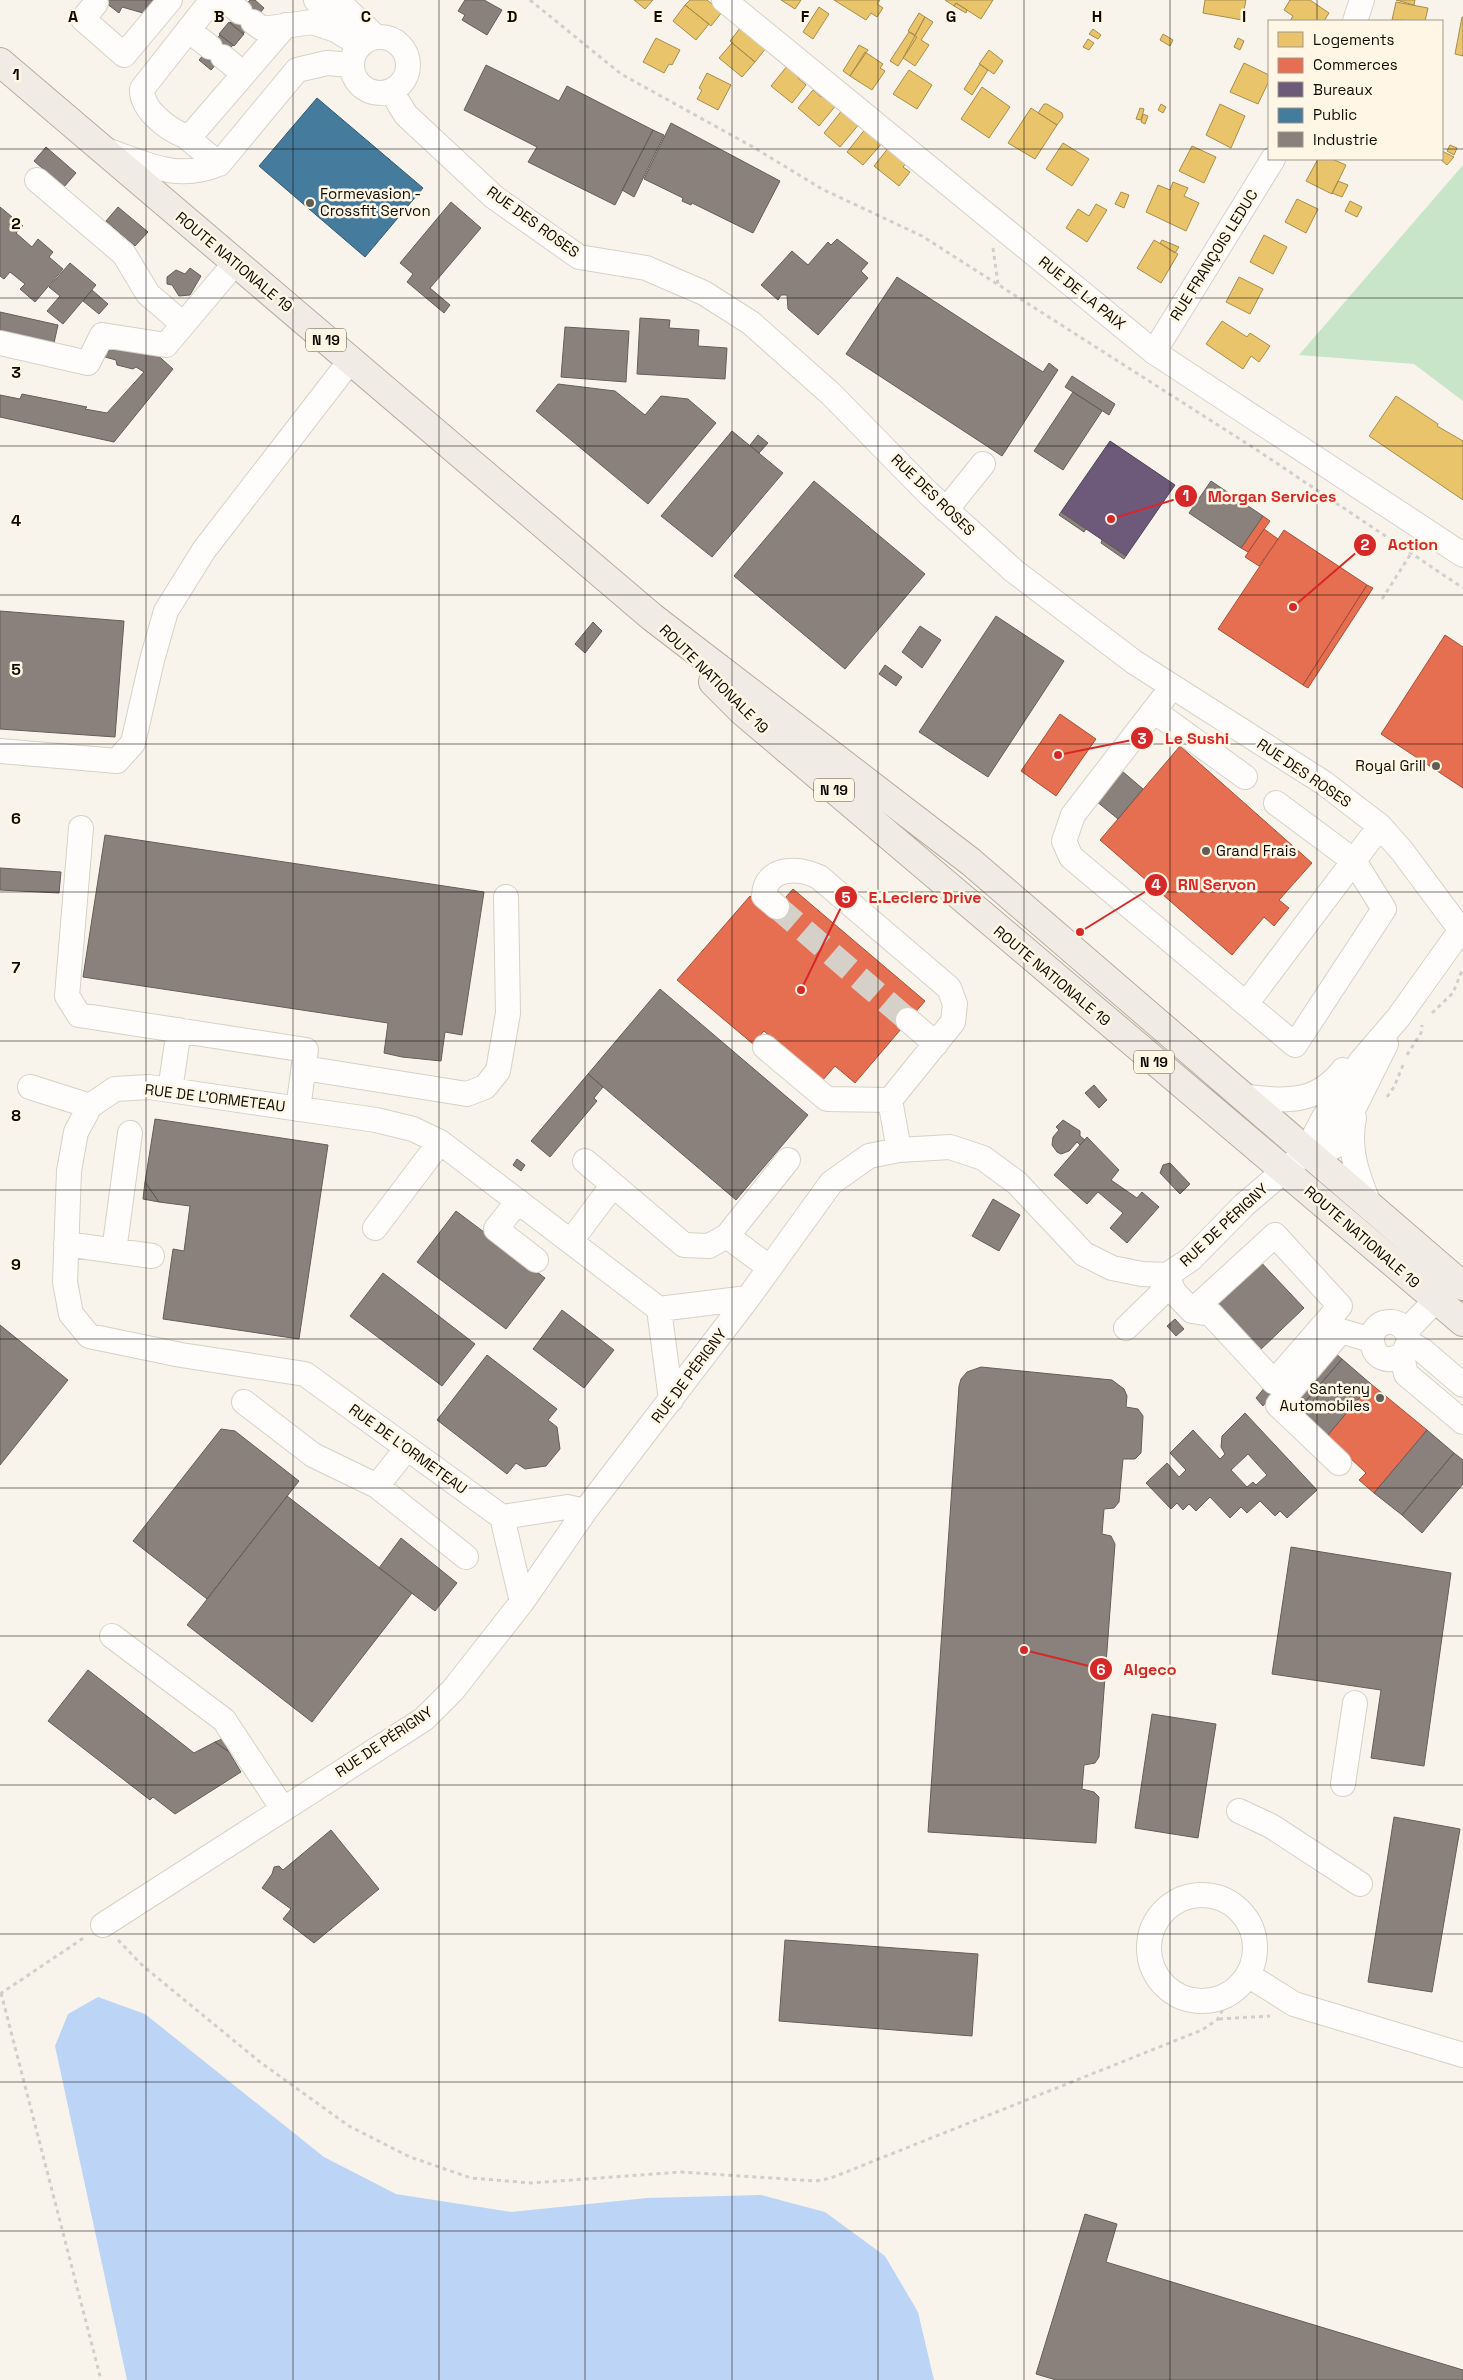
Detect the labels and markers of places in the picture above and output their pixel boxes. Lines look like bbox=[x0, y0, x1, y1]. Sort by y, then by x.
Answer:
place label: Formevasion - Crossfit Servon bbox=[320, 184, 431, 220]
marker: Formevasion - Crossfit Servon bbox=[304, 197, 316, 209]
callout: Morgan Services bbox=[1173, 480, 1347, 511]
callout: Action bbox=[1353, 529, 1448, 560]
callout: Le Sushi bbox=[1130, 723, 1239, 754]
place label: Royal Grill bbox=[1355, 756, 1426, 775]
marker: Royal Grill bbox=[1430, 760, 1442, 772]
place label: Grand Frais bbox=[1216, 841, 1296, 860]
marker: Grand Frais bbox=[1200, 845, 1212, 857]
callout: RN Servon bbox=[1143, 869, 1266, 900]
callout: E.Leclerc Drive bbox=[834, 882, 992, 913]
place label: Santeny Automobiles bbox=[1280, 1379, 1370, 1415]
marker: Santeny Automobiles bbox=[1374, 1392, 1386, 1404]
callout: Algeco bbox=[1088, 1654, 1186, 1685]

